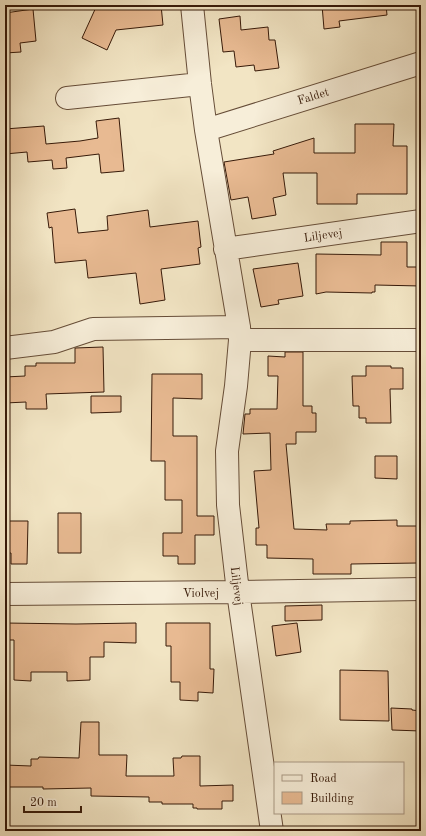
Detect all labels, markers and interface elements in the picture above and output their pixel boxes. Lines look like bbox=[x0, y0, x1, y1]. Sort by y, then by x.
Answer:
street label: Faldet bbox=[296, 86, 331, 107]
street label: Liljevej bbox=[303, 227, 343, 245]
street label: Liljevej bbox=[228, 566, 244, 606]
street label: Violvej bbox=[183, 588, 219, 600]
legend bbox=[274, 762, 404, 814]
text: Road bbox=[310, 773, 337, 785]
scale bar bbox=[24, 788, 81, 814]
text: Building bbox=[310, 793, 354, 805]
text: 20 m bbox=[30, 797, 57, 809]

